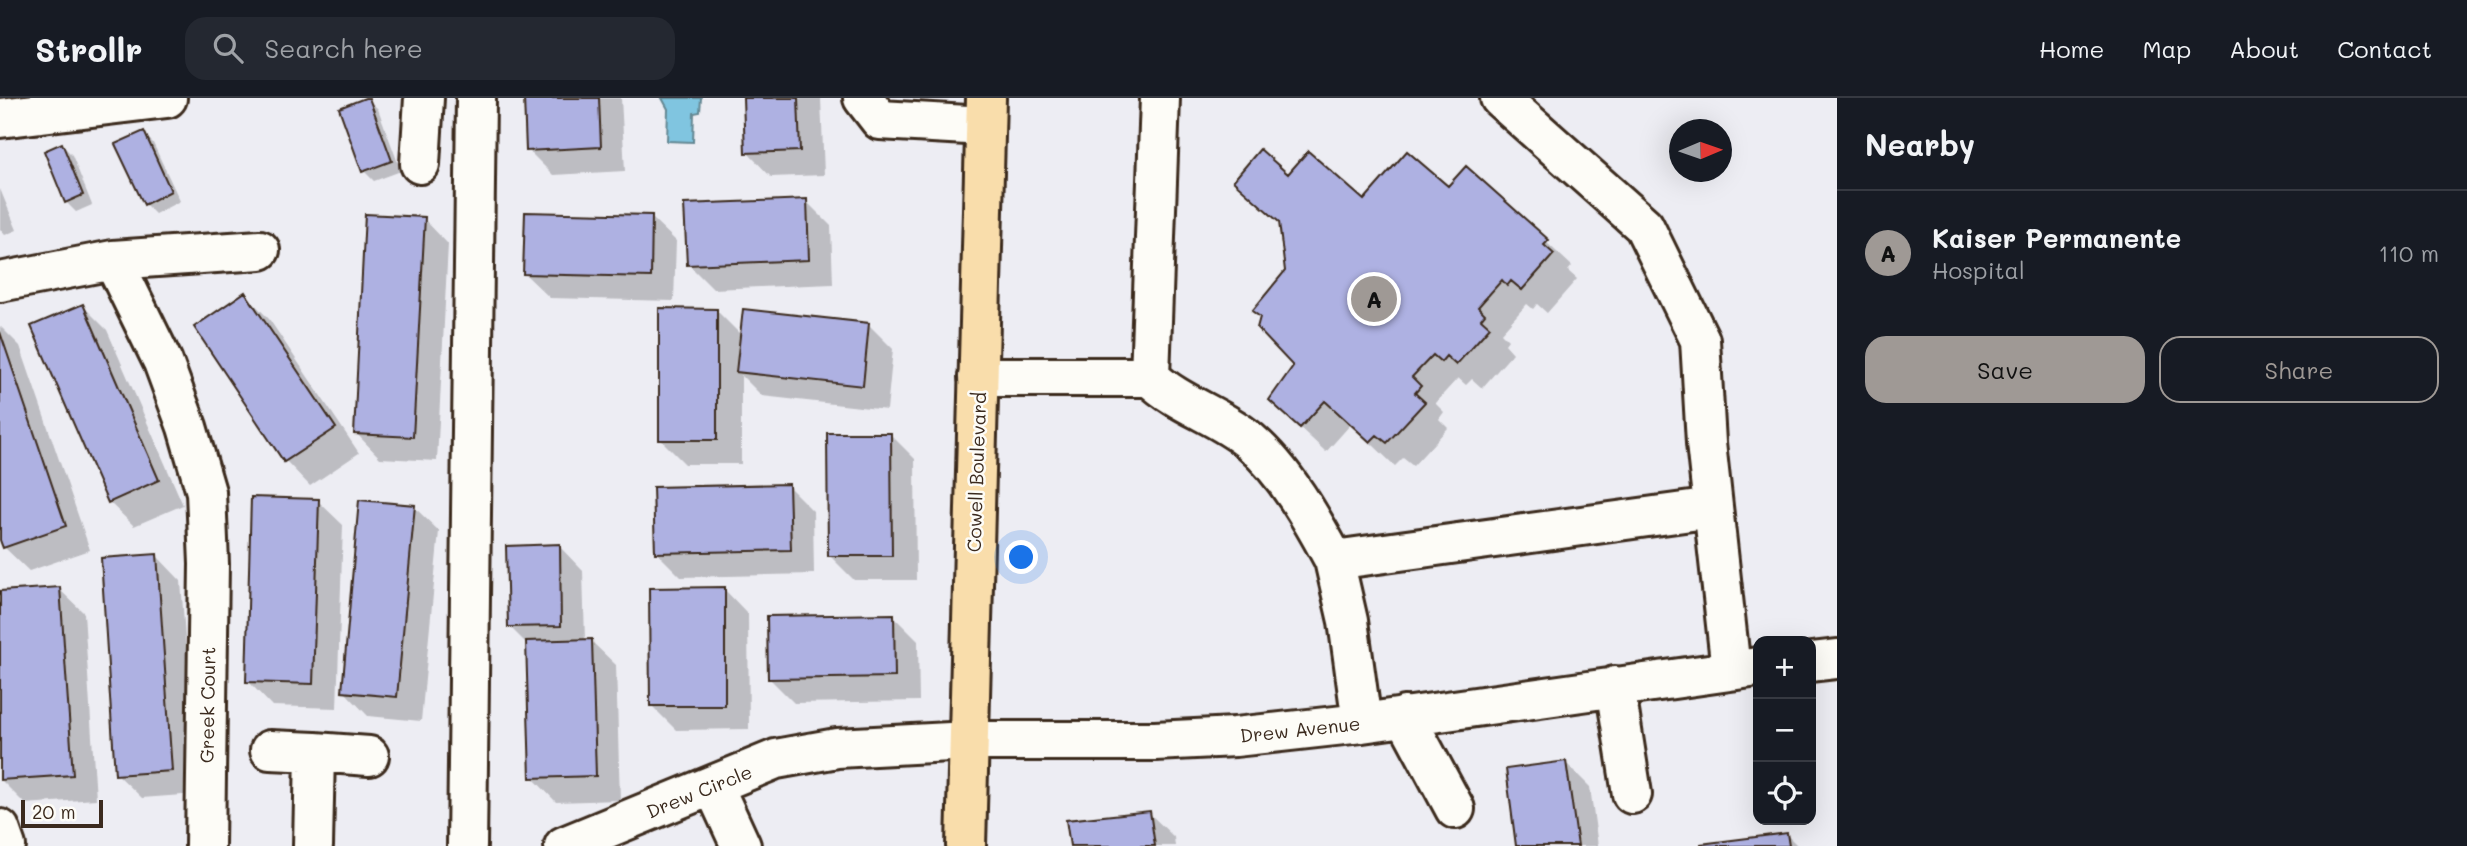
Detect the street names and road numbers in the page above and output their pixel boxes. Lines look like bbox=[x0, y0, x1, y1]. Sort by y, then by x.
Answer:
street label: Cowell Boulevard bbox=[961, 391, 991, 553]
street label: Greek Court bbox=[193, 647, 221, 763]
street label: Drew Avenue bbox=[1239, 710, 1361, 748]
street label: Drew Circle bbox=[642, 758, 756, 824]

